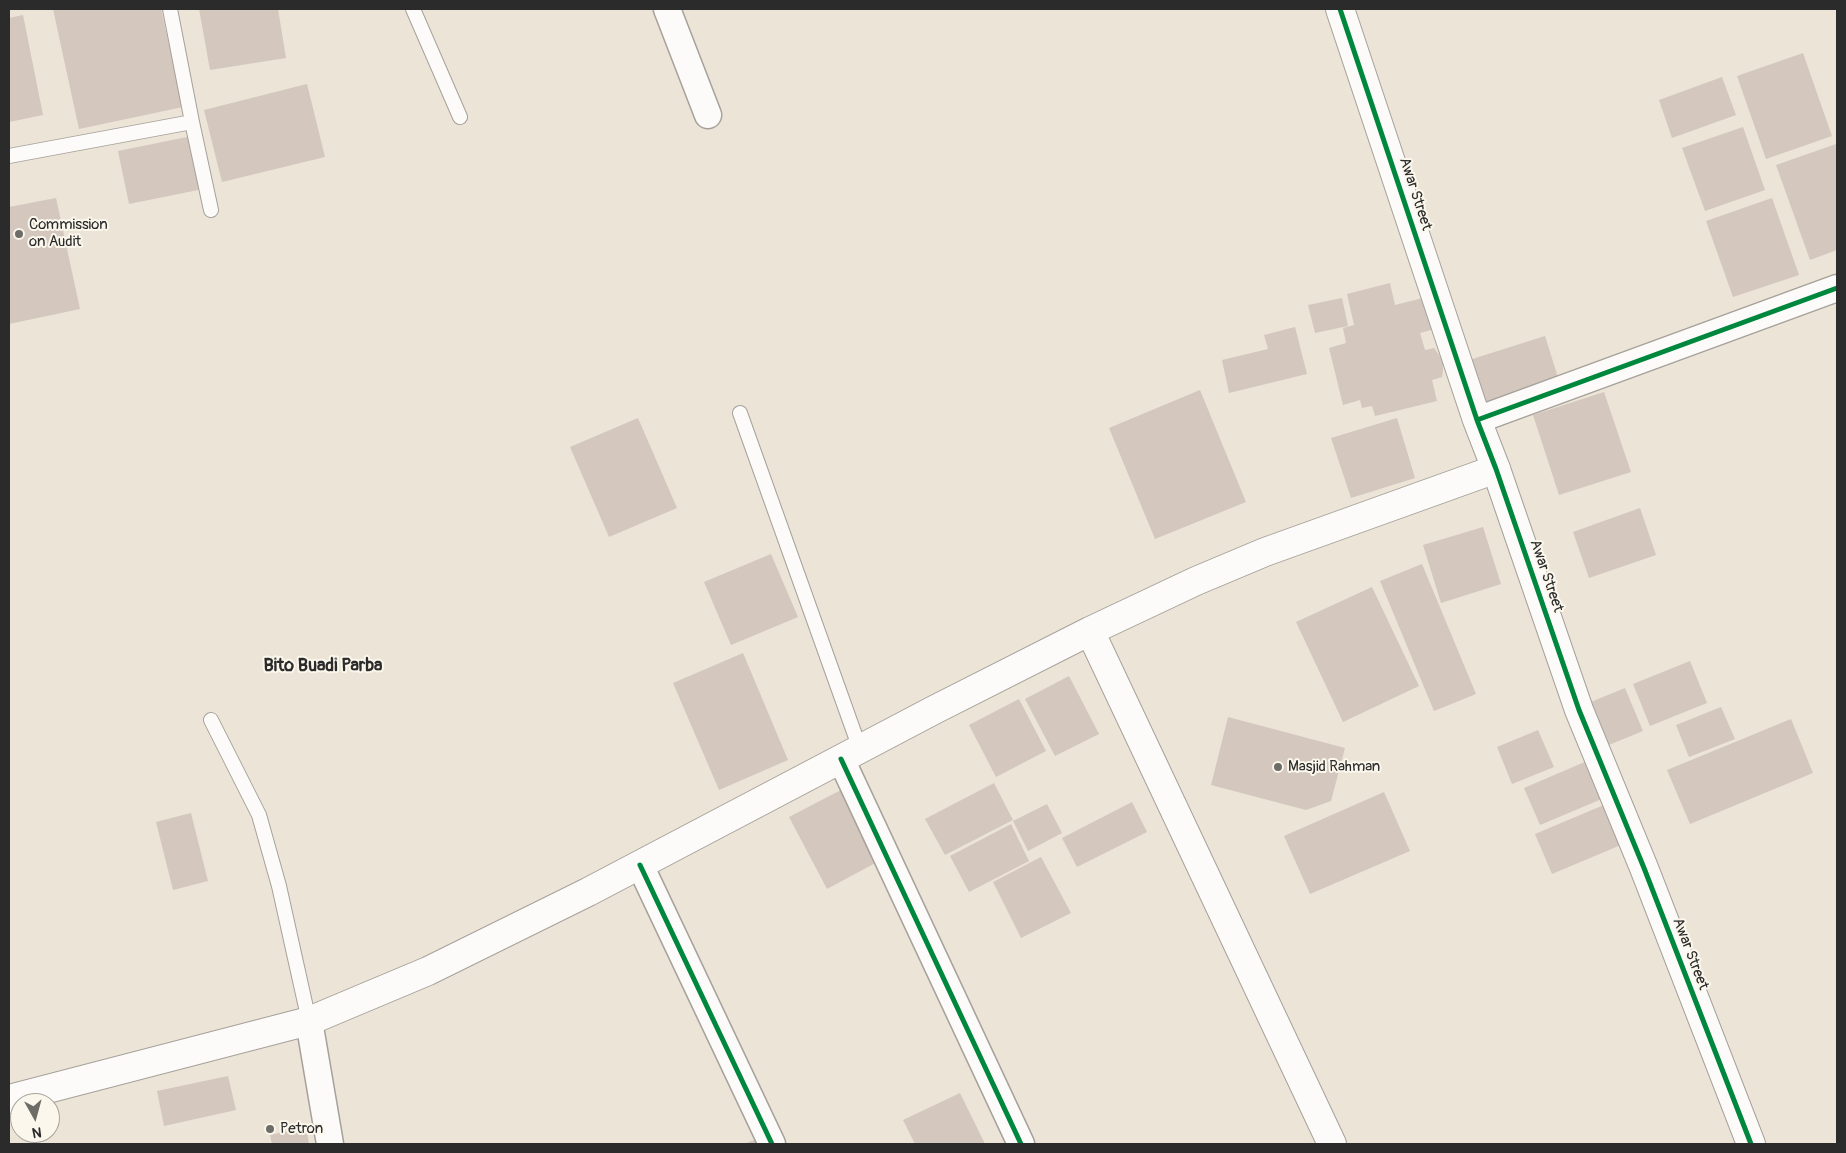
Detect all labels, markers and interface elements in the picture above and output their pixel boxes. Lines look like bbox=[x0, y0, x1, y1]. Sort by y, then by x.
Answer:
street label: Awar Street bbox=[1395, 155, 1435, 233]
place label: Commission on Audit bbox=[29, 216, 108, 251]
marker: Commission on Audit bbox=[13, 228, 25, 240]
street label: Awar Street bbox=[1525, 537, 1567, 615]
district label: Bito Buadi Parba bbox=[264, 655, 382, 677]
place label: Masjid Rahman bbox=[1288, 758, 1380, 776]
marker: Masjid Rahman bbox=[1272, 761, 1284, 773]
street label: Awar Street bbox=[1668, 915, 1712, 993]
north arrow bbox=[10, 1093, 60, 1143]
place label: Petron bbox=[280, 1120, 323, 1138]
text: N bbox=[31, 1123, 43, 1141]
marker: Petron bbox=[264, 1123, 276, 1135]

